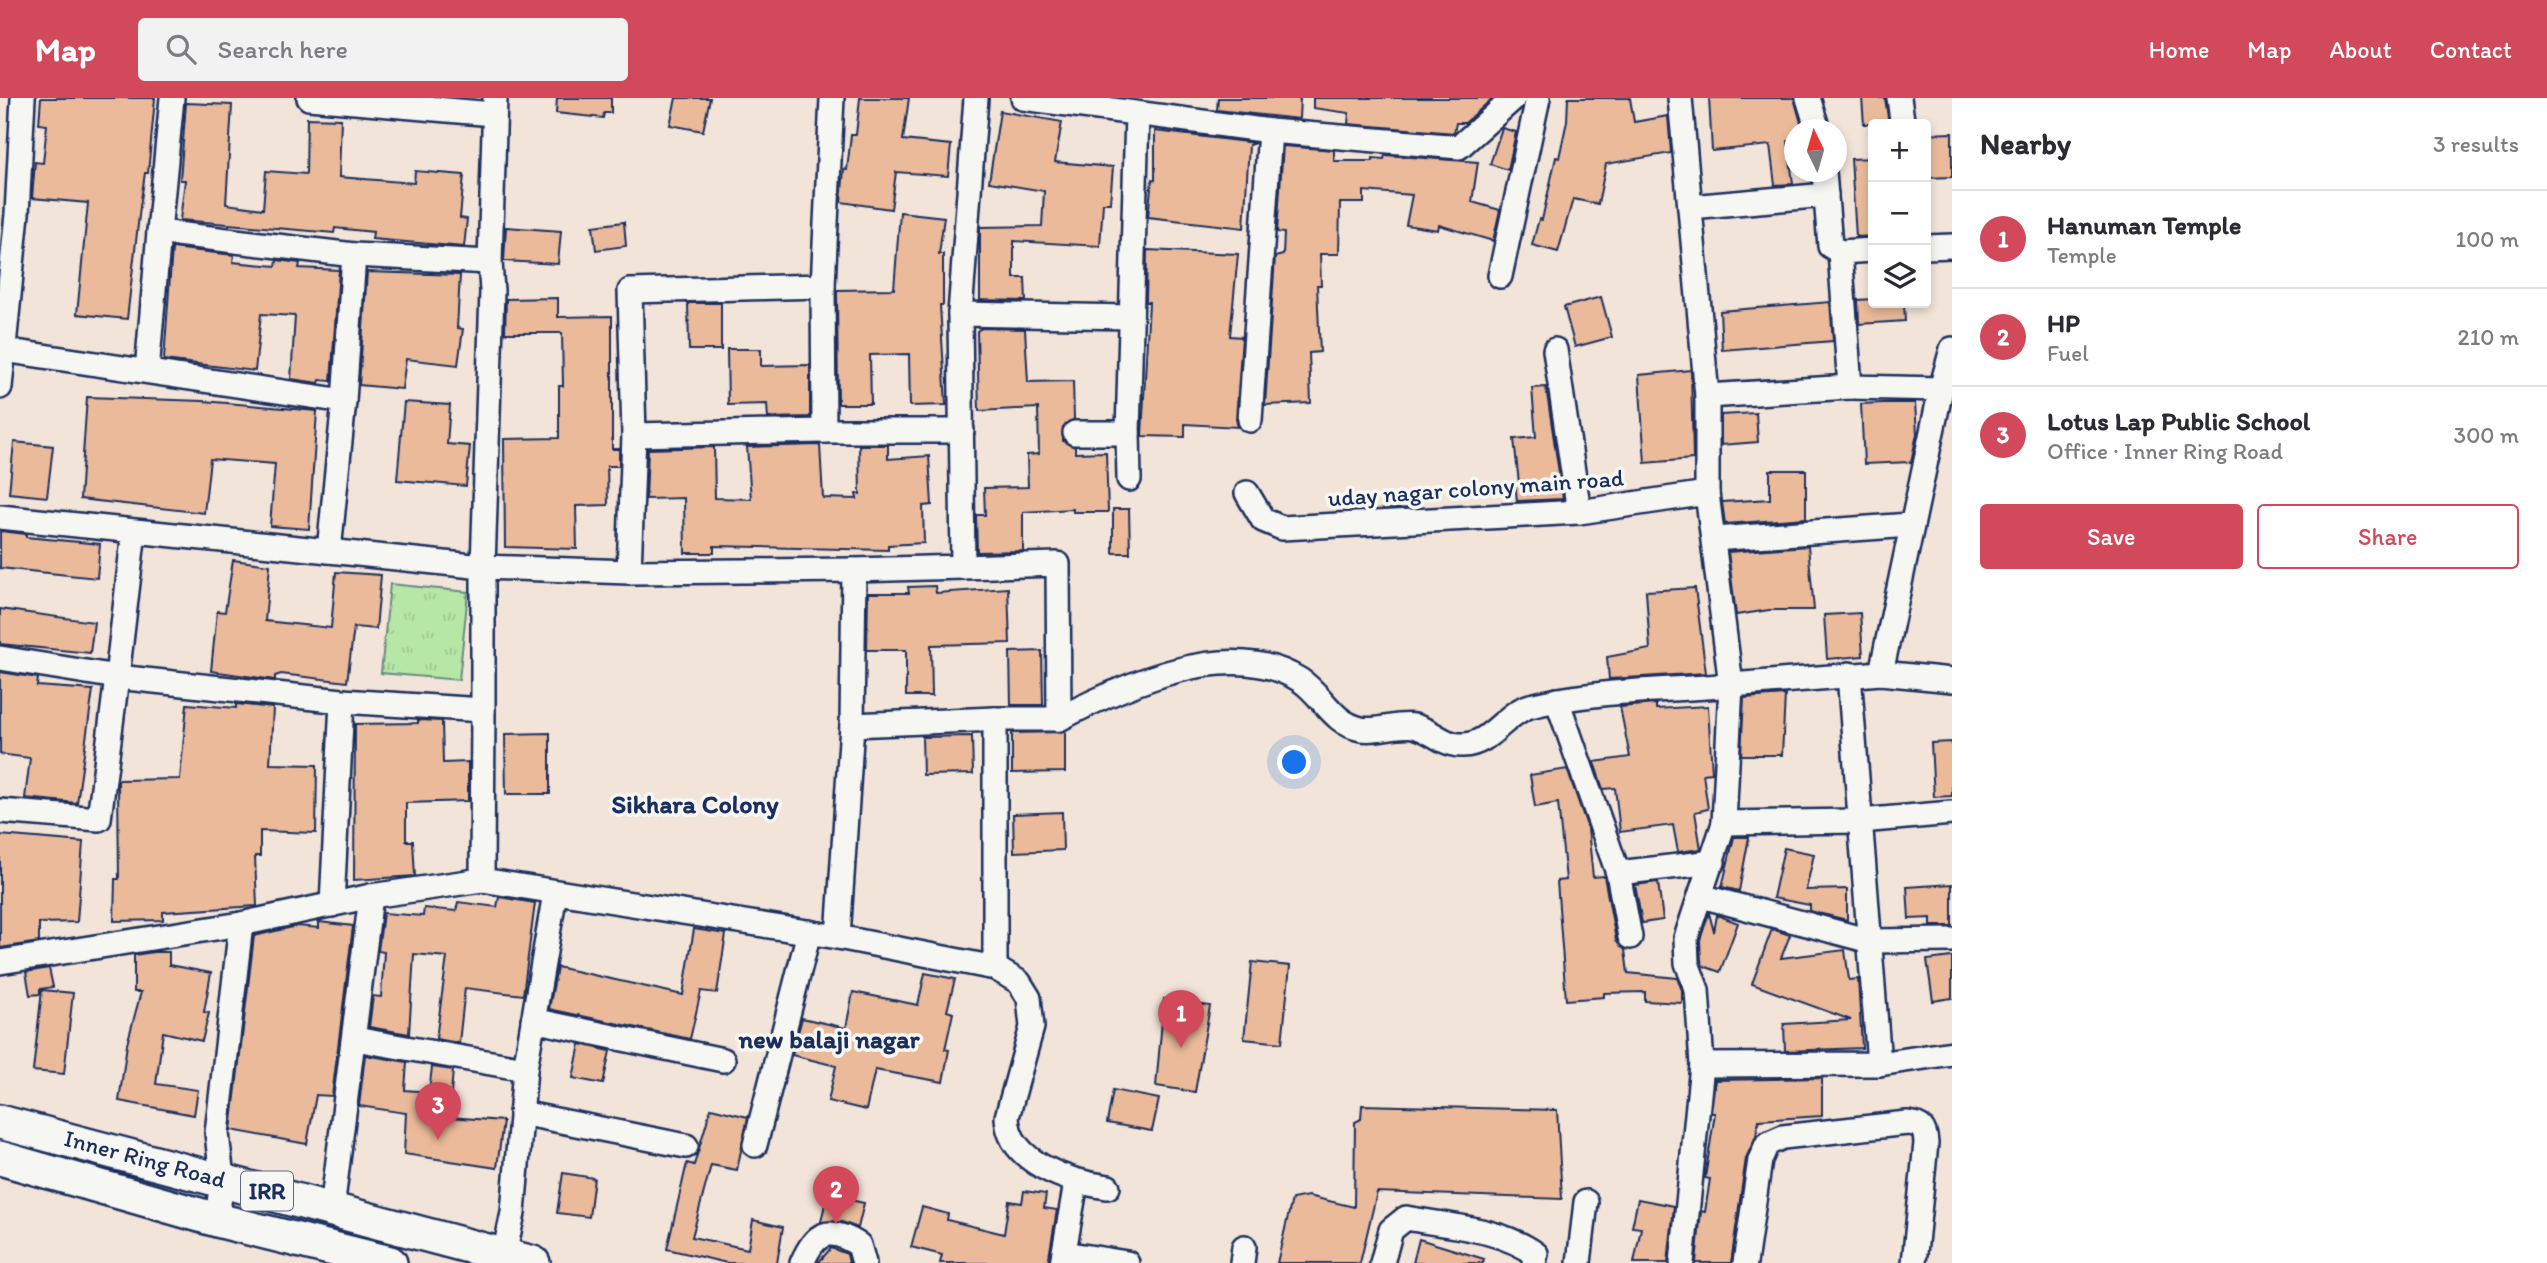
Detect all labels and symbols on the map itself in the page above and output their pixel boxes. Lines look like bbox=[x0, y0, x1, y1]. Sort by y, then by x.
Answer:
north arrow bbox=[1784, 119, 1847, 182]
street label: uday nagar colony main road bbox=[1327, 463, 1625, 512]
your location bbox=[1277, 745, 1311, 779]
district label: Sikhara Colony bbox=[611, 788, 779, 820]
pin: 1 bbox=[1158, 990, 1204, 1048]
district label: new balaji nagar bbox=[738, 1023, 921, 1055]
pin: 3 bbox=[415, 1082, 461, 1140]
street label: Inner Ring Road bbox=[61, 1123, 229, 1194]
pin: 2 bbox=[813, 1166, 859, 1224]
road number: IRR bbox=[241, 1172, 293, 1210]

